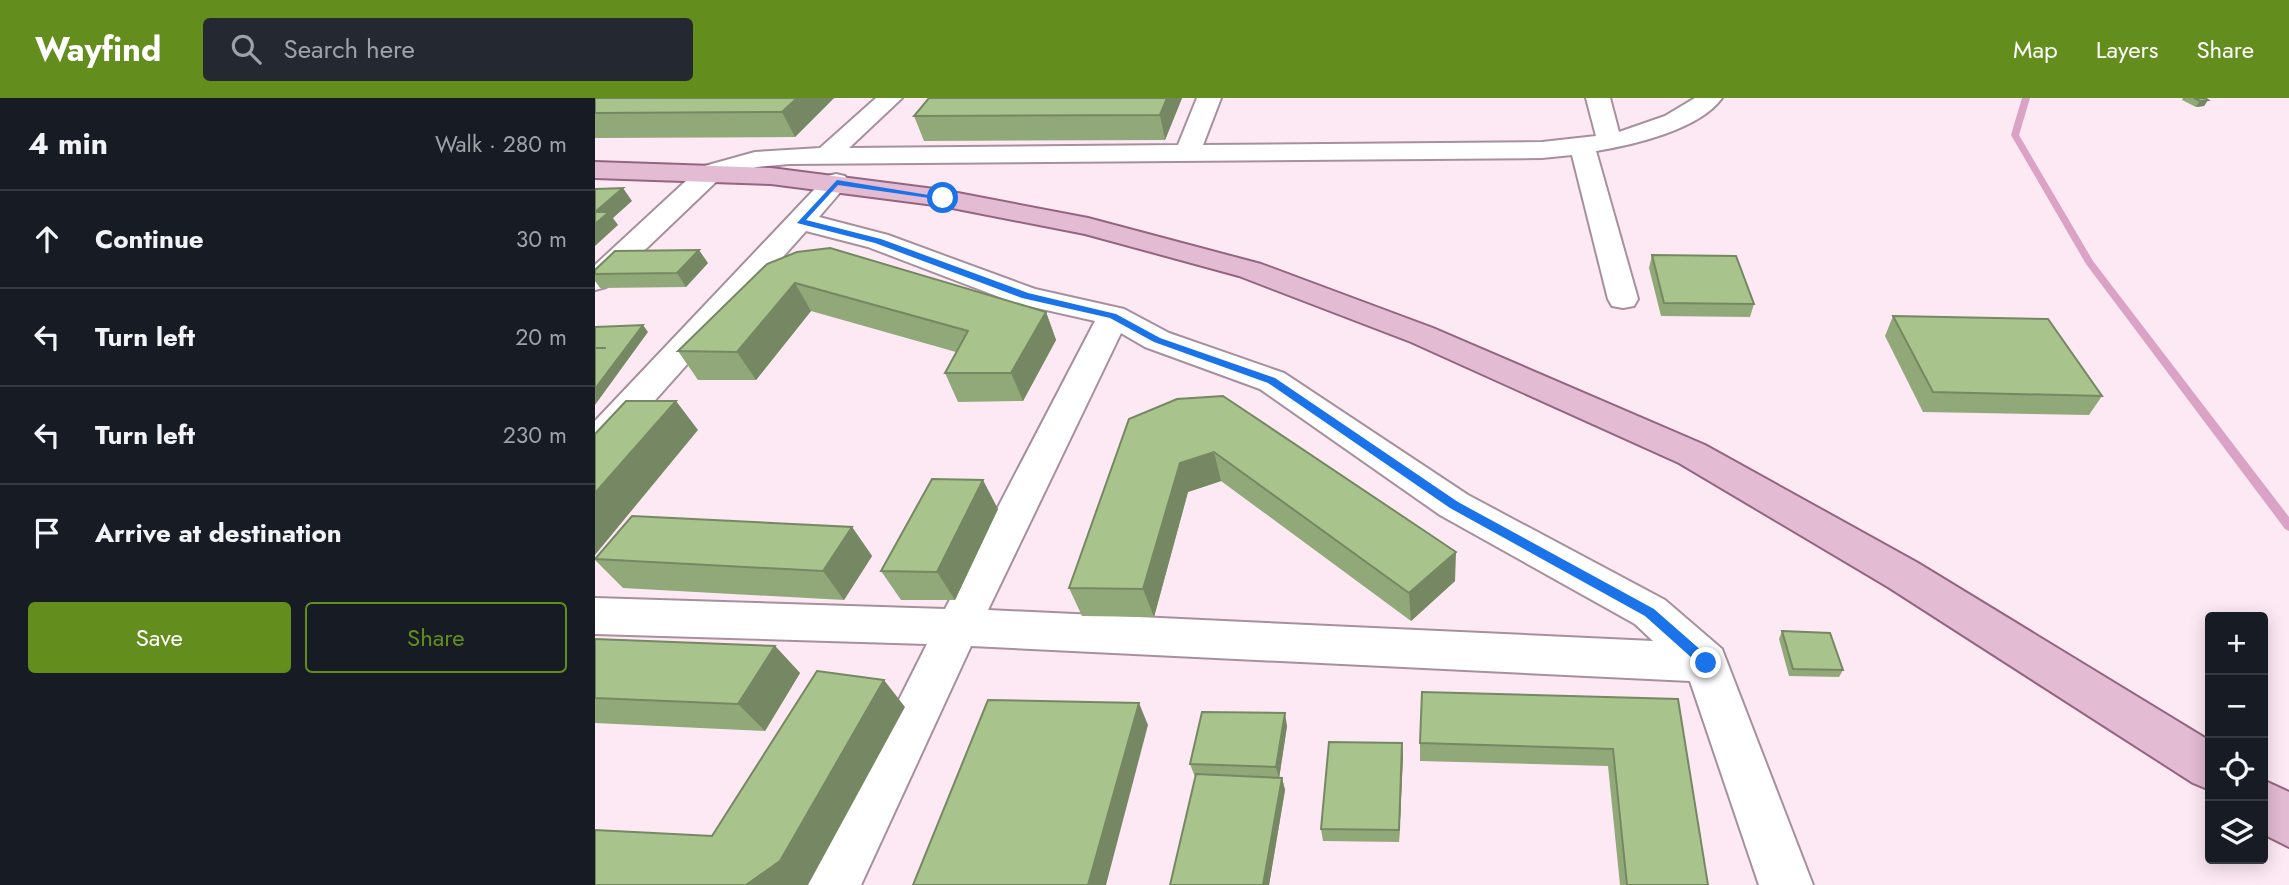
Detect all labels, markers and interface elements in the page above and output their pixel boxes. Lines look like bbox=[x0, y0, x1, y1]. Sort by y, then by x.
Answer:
search box bbox=[203, 18, 693, 81]
text: Wayfind bbox=[35, 26, 161, 73]
icon: search bbox=[227, 30, 265, 68]
text: Search here bbox=[283, 30, 415, 68]
text: Map bbox=[2013, 32, 2058, 67]
text: Layers bbox=[2096, 32, 2158, 67]
text: Share bbox=[2196, 32, 2254, 67]
text: 4 min bbox=[28, 122, 108, 165]
text: Walk · 280 m bbox=[435, 127, 567, 161]
route start bbox=[927, 182, 958, 213]
icon: ahead bbox=[28, 220, 66, 258]
text: Continue bbox=[95, 220, 204, 258]
text: 30 m bbox=[516, 222, 567, 256]
icon: left bbox=[28, 318, 66, 356]
text: Turn left bbox=[95, 318, 195, 356]
text: 20 m bbox=[515, 320, 567, 354]
icon: left bbox=[28, 416, 66, 454]
text: Turn left bbox=[95, 416, 195, 454]
text: 230 m bbox=[503, 418, 567, 452]
icon: arrive bbox=[28, 514, 66, 552]
text: Arrive at destination bbox=[95, 514, 342, 552]
button: Save bbox=[28, 602, 291, 673]
button: Share bbox=[305, 602, 567, 673]
map controls bbox=[2205, 612, 2268, 864]
button: + bbox=[2205, 612, 2268, 675]
route end bbox=[1690, 647, 1721, 678]
button: − bbox=[2205, 675, 2268, 738]
button: locate bbox=[2205, 738, 2268, 801]
button: layers bbox=[2205, 801, 2268, 864]

